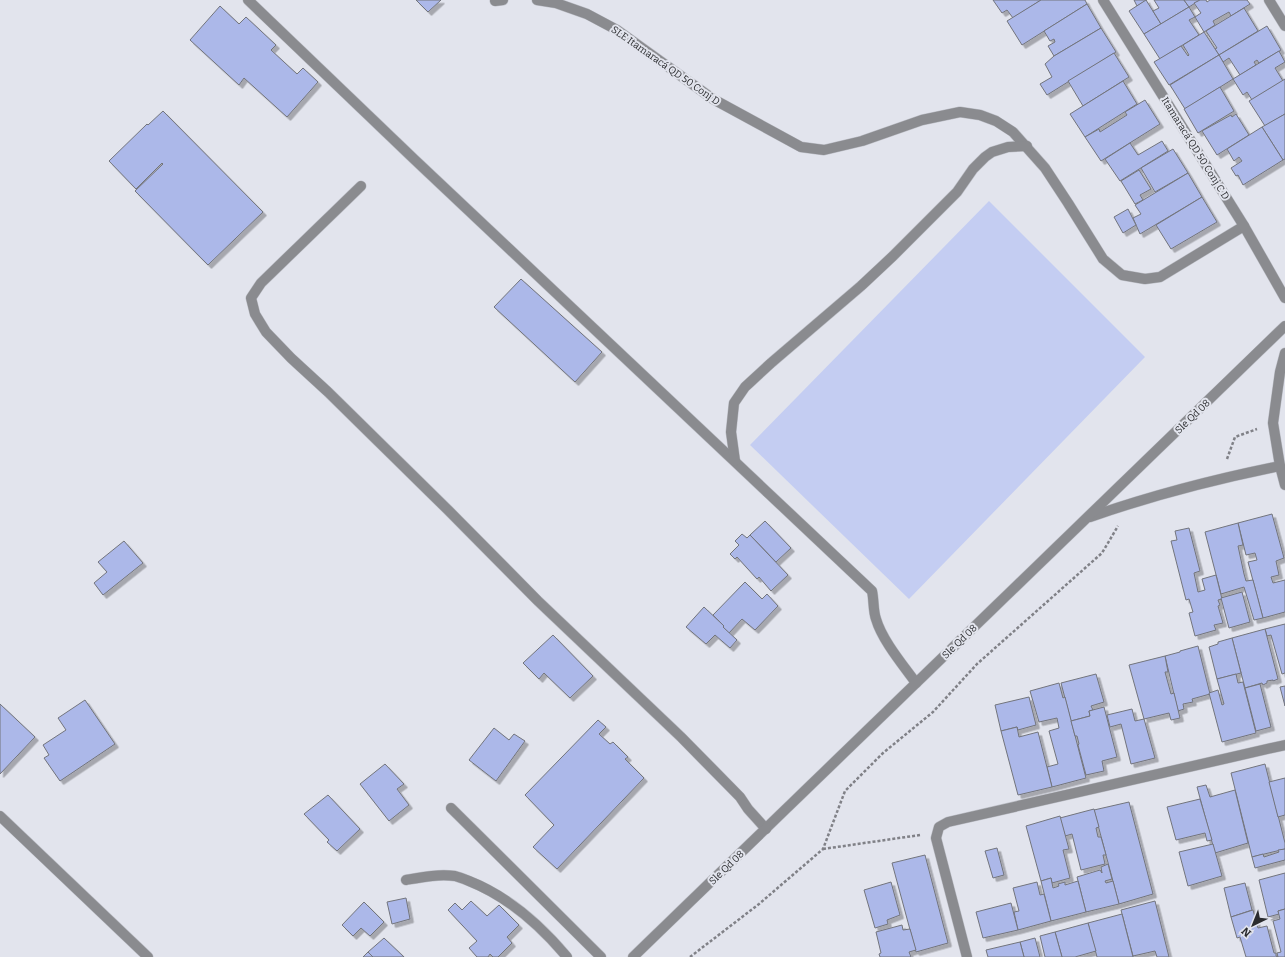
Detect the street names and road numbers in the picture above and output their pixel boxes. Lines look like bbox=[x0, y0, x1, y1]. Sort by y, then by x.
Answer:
street label: SLE Itamaracá QD 50 Conj D bbox=[609, 24, 722, 108]
street label: Itamaracá QD 50 Conj C D bbox=[1159, 95, 1232, 202]
street label: Sle Qd 08 bbox=[1173, 397, 1213, 436]
street label: Sle Qd 08 bbox=[940, 622, 980, 661]
street label: Sle Qd 08 bbox=[707, 848, 747, 887]

